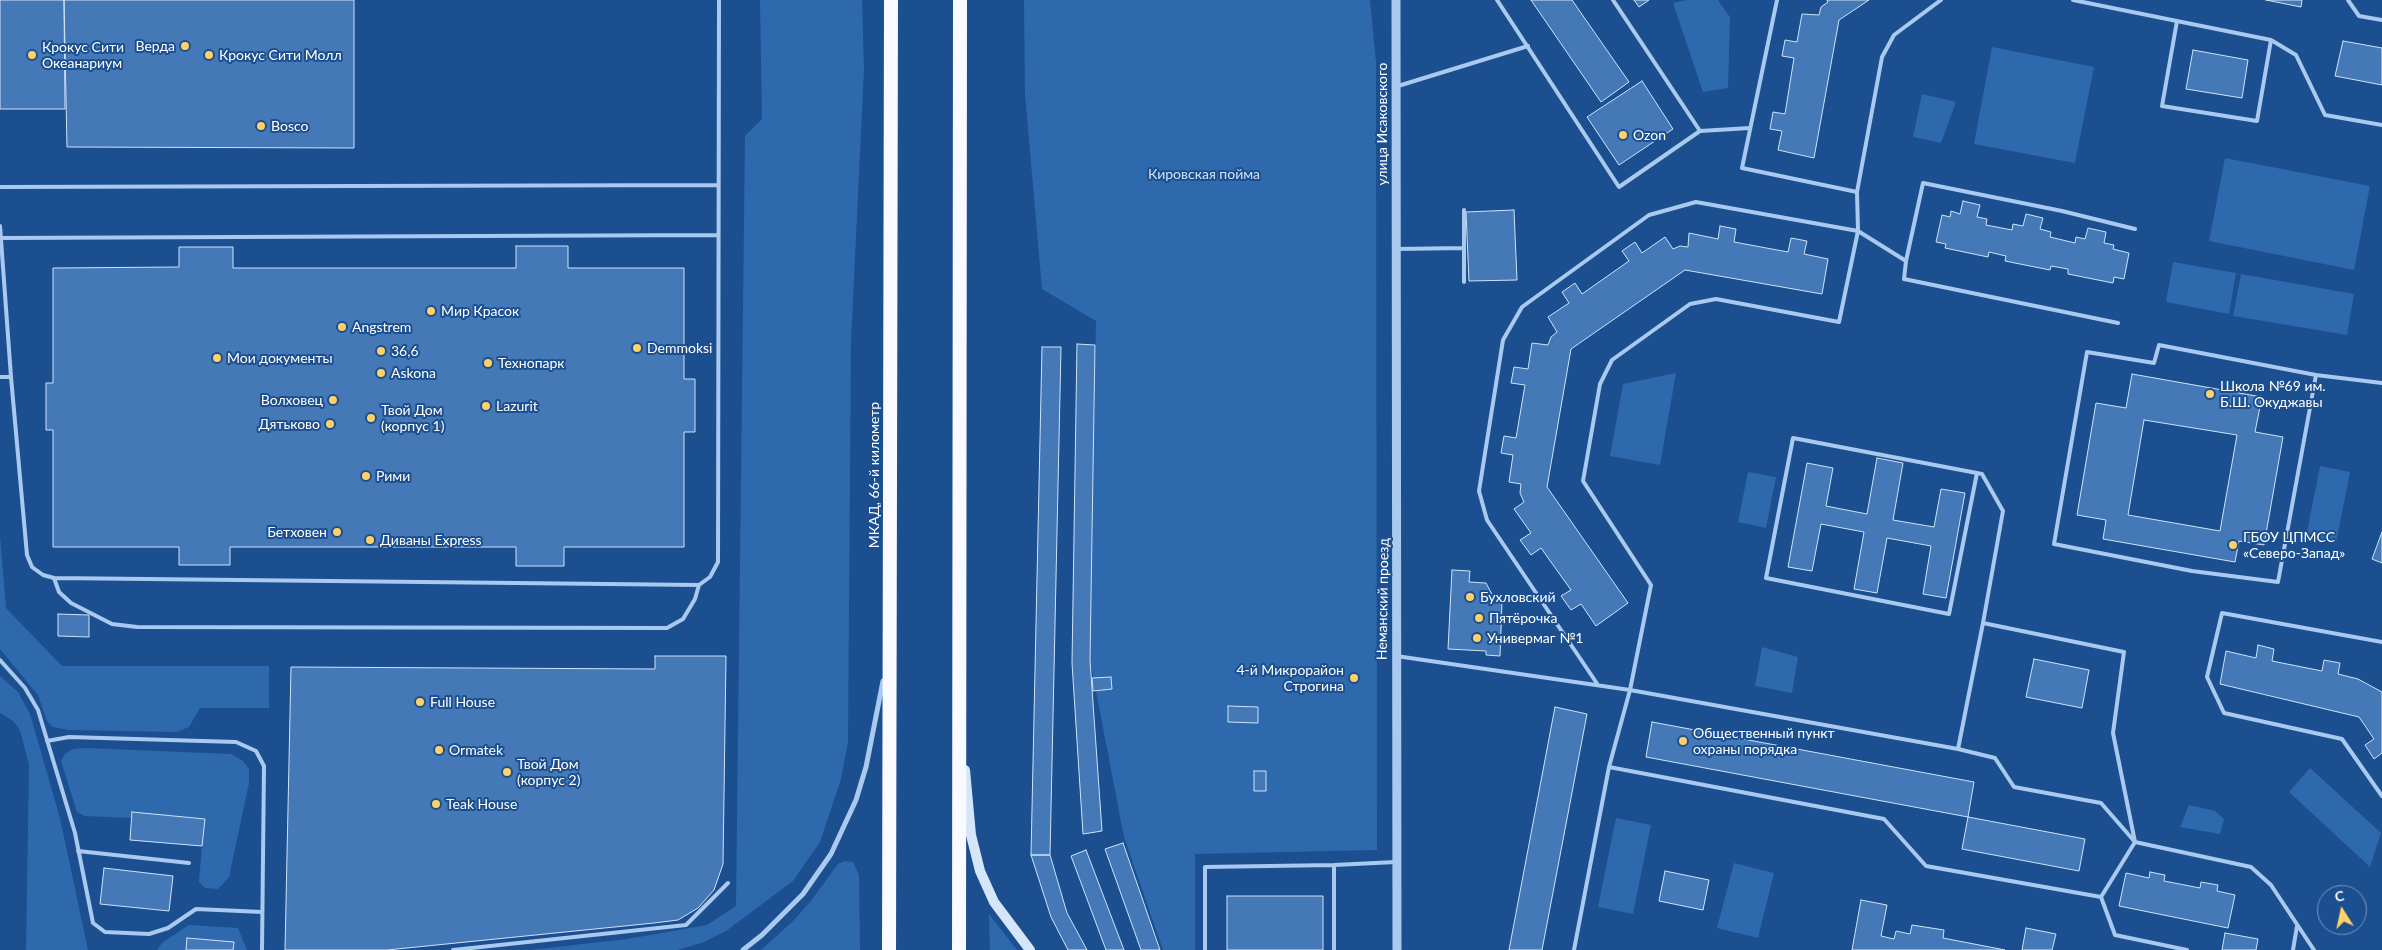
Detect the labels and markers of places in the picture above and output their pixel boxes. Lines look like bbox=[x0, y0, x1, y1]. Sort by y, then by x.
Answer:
place label: Верда bbox=[135, 38, 175, 54]
place label: Крокус Сити Океанариум bbox=[42, 39, 124, 72]
marker: Верда bbox=[179, 40, 191, 52]
place label: Крокус Сити Молл bbox=[219, 47, 342, 63]
marker: Крокус Сити Океанариум bbox=[26, 49, 38, 61]
marker: Крокус Сити Молл bbox=[203, 49, 215, 61]
place label: Bosco bbox=[271, 118, 308, 134]
marker: Bosco bbox=[255, 120, 267, 132]
place label: Ozon bbox=[1633, 127, 1666, 143]
marker: Ozon bbox=[1617, 129, 1629, 141]
place label: Мир Красок bbox=[441, 303, 519, 319]
marker: Мир Красок bbox=[425, 305, 437, 317]
place label: Angstrem bbox=[352, 319, 411, 335]
marker: Angstrem bbox=[336, 321, 348, 333]
place label: Demmoksi bbox=[647, 340, 712, 356]
marker: Demmoksi bbox=[631, 342, 643, 354]
place label: 36,6 bbox=[391, 343, 419, 359]
marker: 36,6 bbox=[375, 345, 387, 357]
place label: Мои документы bbox=[227, 350, 333, 366]
marker: Мои документы bbox=[211, 352, 223, 364]
place label: Технопарк bbox=[498, 355, 565, 371]
marker: Технопарк bbox=[482, 357, 494, 369]
place label: Askona bbox=[391, 365, 436, 381]
marker: Askona bbox=[375, 367, 387, 379]
place label: Школа №69 им. Б.Ш. Окуджавы bbox=[2220, 378, 2326, 411]
marker: Школа №69 им. Б.Ш. Окуджавы bbox=[2204, 388, 2216, 400]
place label: Волховец bbox=[261, 392, 323, 408]
marker: Волховец bbox=[327, 394, 339, 406]
place label: Lazurit bbox=[496, 398, 538, 414]
marker: Lazurit bbox=[480, 400, 492, 412]
place label: Твой Дом (корпус 1) bbox=[381, 402, 444, 434]
marker: Твой Дом (корпус 1) bbox=[365, 412, 377, 424]
place label: Дятьково bbox=[259, 416, 320, 432]
marker: Дятьково bbox=[324, 418, 336, 430]
place label: Рими bbox=[376, 468, 410, 484]
marker: Рими bbox=[360, 470, 372, 482]
place label: Бетховен bbox=[267, 524, 327, 540]
marker: Бетховен bbox=[331, 526, 343, 538]
place label: ГБОУ ЦПМСС «Северо-Запад» bbox=[2243, 529, 2345, 562]
place label: Диваны Express bbox=[380, 532, 482, 548]
marker: Диваны Express bbox=[364, 534, 376, 546]
marker: ГБОУ ЦПМСС «Северо-Запад» bbox=[2227, 539, 2239, 551]
place label: Бухловский bbox=[1480, 589, 1556, 605]
marker: Бухловский bbox=[1464, 591, 1476, 603]
place label: Пятёрочка bbox=[1489, 610, 1557, 626]
marker: Пятёрочка bbox=[1473, 612, 1485, 624]
place label: Универмаг №1 bbox=[1487, 630, 1583, 646]
marker: Универмаг №1 bbox=[1471, 632, 1483, 644]
place label: 4-й Микрорайон Строгина bbox=[1236, 662, 1344, 694]
marker: 4-й Микрорайон Строгина bbox=[1348, 672, 1360, 684]
place label: Full House bbox=[430, 694, 495, 710]
marker: Full House bbox=[414, 696, 426, 708]
place label: Общественный пункт охраны порядка bbox=[1693, 725, 1835, 758]
marker: Общественный пункт охраны порядка bbox=[1677, 735, 1689, 747]
place label: Ormatek bbox=[449, 742, 503, 758]
marker: Ormatek bbox=[433, 744, 445, 756]
place label: Твой Дом (корпус 2) bbox=[517, 756, 580, 789]
marker: Твой Дом (корпус 2) bbox=[501, 766, 513, 778]
place label: Teak House bbox=[446, 796, 517, 812]
marker: Teak House bbox=[430, 798, 442, 810]

